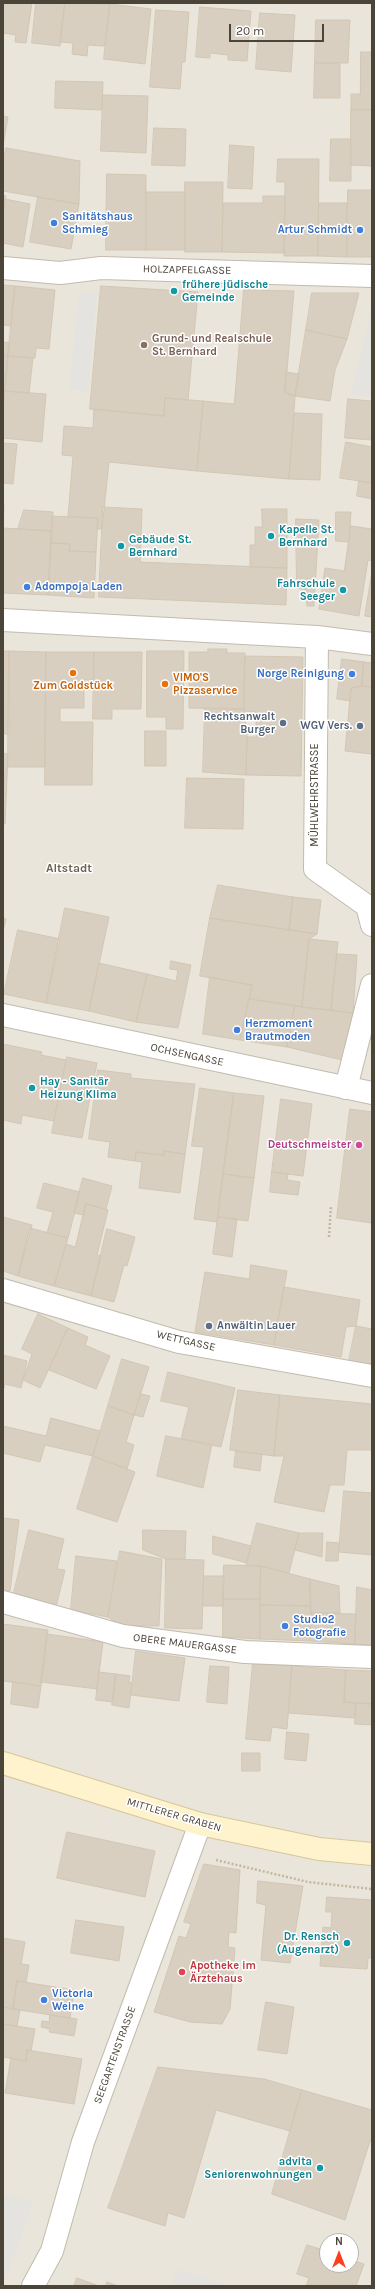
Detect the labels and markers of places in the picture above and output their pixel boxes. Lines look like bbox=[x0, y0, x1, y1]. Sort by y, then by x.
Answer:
place label: Sanitätshaus Schmieg bbox=[62, 210, 133, 236]
marker: Sanitätshaus Schmieg bbox=[49, 218, 59, 228]
place label: Artur Schmidt bbox=[278, 223, 352, 237]
marker: Artur Schmidt bbox=[355, 225, 365, 235]
place label: frühere jüdische Gemeinde bbox=[182, 278, 268, 304]
marker: frühere jüdische Gemeinde bbox=[169, 286, 179, 296]
place label: Grund- und Realschule St. Bernhard bbox=[152, 332, 272, 358]
marker: Grund- und Realschule St. Bernhard bbox=[139, 340, 149, 350]
place label: Kapelle St. Bernhard bbox=[279, 523, 334, 549]
marker: Kapelle St. Bernhard bbox=[266, 531, 276, 541]
place label: Gebäude St. Bernhard bbox=[129, 533, 191, 559]
marker: Gebäude St. Bernhard bbox=[116, 541, 126, 551]
place label: Fahrschule Seeger bbox=[277, 577, 335, 603]
place label: Adompoja Laden bbox=[35, 580, 122, 594]
marker: Adompoja Laden bbox=[22, 582, 32, 592]
marker: Fahrschule Seeger bbox=[338, 585, 348, 595]
place label: Norge Reinigung bbox=[257, 667, 344, 681]
marker: Zum Goldstück bbox=[68, 668, 78, 678]
marker: Norge Reinigung bbox=[347, 669, 357, 679]
place label: VIMO'S Pizzaservice bbox=[173, 671, 237, 697]
place label: Zum Goldstück bbox=[33, 679, 113, 693]
marker: VIMO'S Pizzaservice bbox=[160, 679, 170, 689]
place label: Rechtsanwalt Burger bbox=[204, 710, 275, 736]
marker: Rechtsanwalt Burger bbox=[278, 718, 288, 728]
place label: WGV Vers. bbox=[300, 719, 352, 733]
marker: WGV Vers. bbox=[355, 721, 365, 731]
place label: Herzmoment Brautmoden bbox=[245, 1017, 312, 1043]
marker: Herzmoment Brautmoden bbox=[232, 1025, 242, 1035]
place label: Hay - Sanitär Heizung Klima bbox=[40, 1075, 117, 1101]
marker: Hay - Sanitär Heizung Klima bbox=[27, 1083, 37, 1093]
place label: Deutschmeister bbox=[268, 1138, 351, 1152]
marker: Deutschmeister bbox=[354, 1140, 364, 1150]
place label: Anwältin Lauer bbox=[217, 1319, 295, 1333]
marker: Anwältin Lauer bbox=[204, 1321, 214, 1331]
place label: Studio2 Fotografie bbox=[293, 1613, 346, 1639]
marker: Studio2 Fotografie bbox=[280, 1621, 290, 1631]
place label: Dr. Rensch (Augenarzt) bbox=[277, 1930, 339, 1956]
marker: Dr. Rensch (Augenarzt) bbox=[342, 1938, 352, 1948]
place label: Apotheke im Ärztehaus bbox=[190, 1959, 256, 1985]
marker: Apotheke im Ärztehaus bbox=[177, 1967, 187, 1977]
place label: Victoria Weine bbox=[52, 1987, 93, 2013]
marker: Victoria Weine bbox=[39, 1995, 49, 2005]
place label: advita Seniorenwohnungen bbox=[204, 2155, 312, 2181]
marker: advita Seniorenwohnungen bbox=[315, 2163, 325, 2173]

